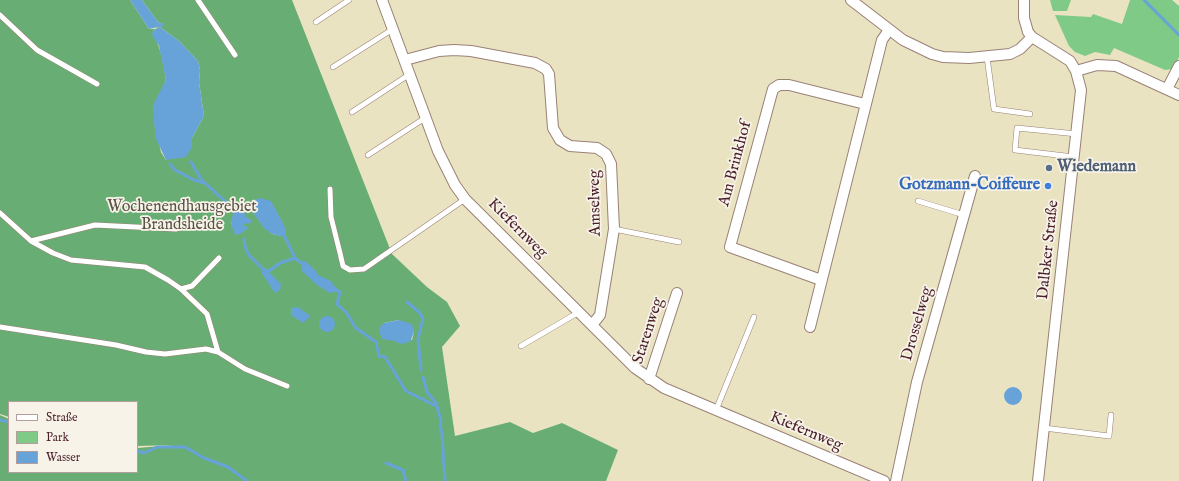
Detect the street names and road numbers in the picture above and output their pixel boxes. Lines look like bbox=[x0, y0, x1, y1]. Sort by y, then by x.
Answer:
street label: Am Brinkhof bbox=[715, 119, 757, 209]
street label: Amselweg bbox=[586, 170, 606, 236]
street label: Kiefernweg bbox=[483, 195, 551, 263]
street label: Dalbker Straße bbox=[1034, 199, 1064, 301]
street label: Drosselweg bbox=[898, 285, 938, 363]
street label: Starenweg bbox=[629, 295, 669, 367]
street label: Kiefernweg bbox=[767, 408, 845, 456]

